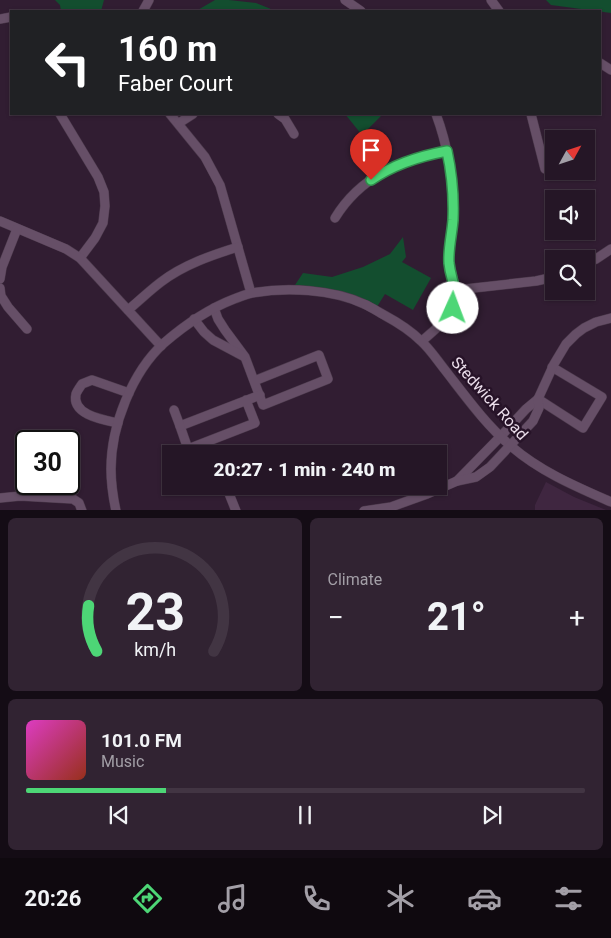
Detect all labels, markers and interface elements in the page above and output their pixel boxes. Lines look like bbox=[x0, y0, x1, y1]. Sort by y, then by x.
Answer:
text: 160 m bbox=[118, 29, 217, 70]
icon: left bbox=[35, 30, 100, 95]
text: Faber Court bbox=[118, 71, 233, 96]
pin bbox=[350, 129, 392, 180]
north arrow bbox=[545, 130, 595, 180]
map controls bbox=[545, 130, 595, 300]
icon: arrive bbox=[357, 136, 385, 164]
button: sound bbox=[545, 190, 595, 240]
button: search bbox=[545, 250, 595, 300]
position arrow bbox=[426, 281, 478, 333]
street label: Stedwick Road bbox=[447, 353, 532, 444]
speed limit sign: 30 bbox=[15, 430, 80, 495]
text: 20:27 · 1 min · 240 m bbox=[213, 458, 396, 481]
text: Climate bbox=[328, 570, 382, 589]
text: 23 bbox=[125, 582, 185, 643]
text: 21° bbox=[427, 595, 486, 639]
text: − bbox=[328, 601, 344, 634]
text: + bbox=[569, 601, 585, 634]
text: km/h bbox=[134, 639, 176, 660]
text: 101.0 FM bbox=[101, 729, 182, 752]
text: Music bbox=[101, 752, 144, 771]
icon: previous bbox=[105, 801, 133, 829]
icon: pause bbox=[291, 801, 319, 829]
icon: next bbox=[478, 801, 506, 829]
icon: directions bbox=[130, 881, 165, 916]
icon: music bbox=[215, 881, 250, 916]
icon: phone bbox=[299, 881, 334, 916]
icon: climate bbox=[383, 881, 418, 916]
icon: car bbox=[467, 881, 502, 916]
icon: filters bbox=[551, 881, 586, 916]
text: 20:26 bbox=[25, 886, 81, 911]

